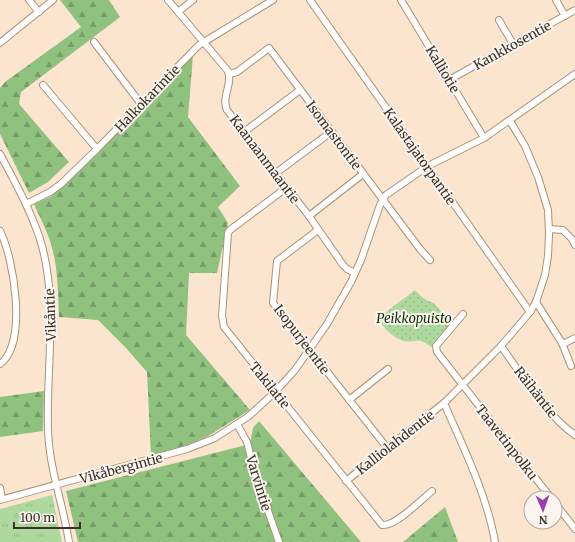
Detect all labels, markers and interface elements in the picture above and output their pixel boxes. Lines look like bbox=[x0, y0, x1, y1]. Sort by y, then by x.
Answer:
street label: Kankkosentie bbox=[470, 17, 554, 74]
street label: Kalliotie bbox=[422, 42, 463, 96]
street label: Halkokarintie bbox=[111, 61, 184, 135]
street label: Isomastontie bbox=[302, 97, 365, 173]
street label: Kalastajatorpantie bbox=[380, 105, 459, 208]
street label: Kaanaanmaantie bbox=[226, 112, 303, 207]
street label: Vikåntie bbox=[41, 288, 60, 343]
street label: Isopurjeentie bbox=[270, 301, 333, 378]
park label: Peikkopuisto bbox=[376, 310, 452, 327]
street label: Takilatie bbox=[246, 358, 294, 412]
street label: Räihäntie bbox=[510, 363, 561, 421]
street label: Taavetinpolku bbox=[472, 401, 541, 483]
street label: Kalliolahdentie bbox=[353, 406, 438, 478]
street label: Vikåbergintie bbox=[77, 449, 165, 488]
street label: Varvintie bbox=[242, 452, 275, 513]
north arrow bbox=[523, 490, 563, 530]
scale bar bbox=[14, 504, 80, 530]
text: 100 m bbox=[20, 510, 55, 525]
text: N bbox=[538, 513, 548, 527]

